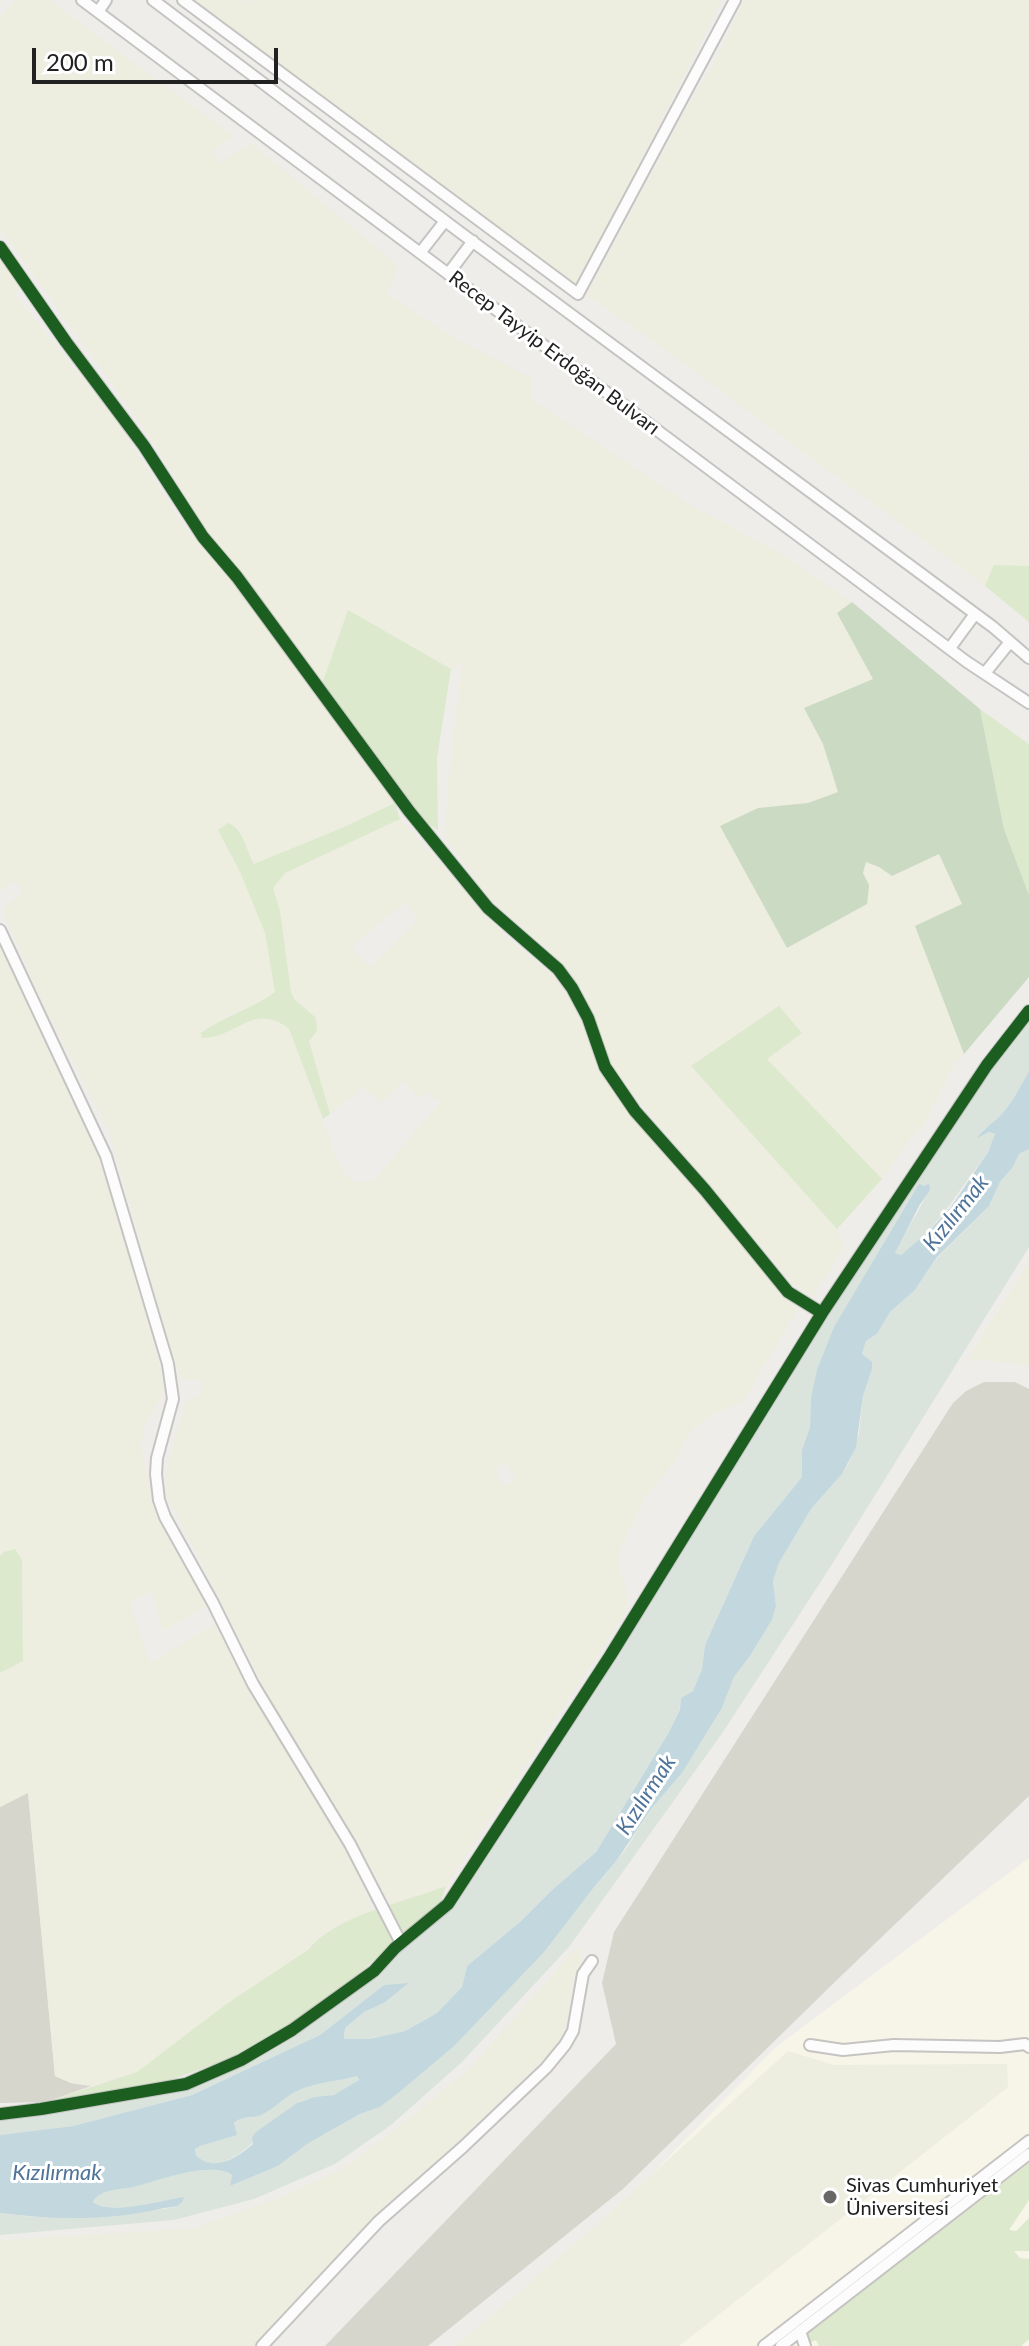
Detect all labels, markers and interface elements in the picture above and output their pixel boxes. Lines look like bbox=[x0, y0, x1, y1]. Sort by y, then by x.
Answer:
scale bar bbox=[36, 32, 282, 82]
text: 200 m bbox=[46, 47, 114, 76]
street label: Recep Tayyip Erdoğan Bulvarı bbox=[444, 266, 664, 440]
water label: Kızılırmak bbox=[918, 1170, 994, 1256]
water label: Kızılırmak bbox=[611, 1750, 681, 1840]
water label: Kızılırmak bbox=[12, 2160, 102, 2186]
place label: Sivas Cumhuriyet Üniversitesi bbox=[846, 2174, 998, 2221]
marker: Sivas Cumhuriyet Üniversitesi bbox=[821, 2188, 839, 2206]

